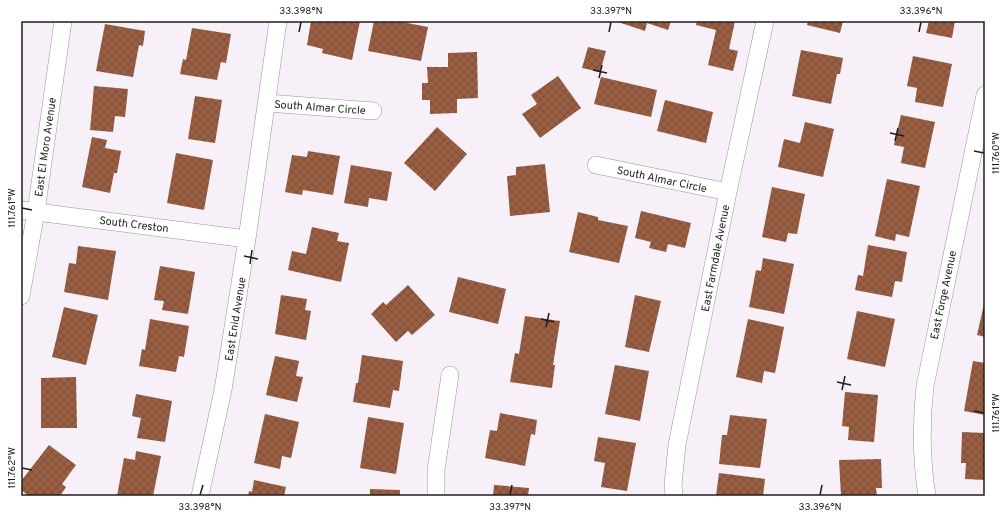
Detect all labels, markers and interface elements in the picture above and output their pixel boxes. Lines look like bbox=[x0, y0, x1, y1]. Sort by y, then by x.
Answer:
text: 33.398°N bbox=[279, 5, 323, 18]
text: 33.397°N bbox=[590, 5, 632, 18]
text: 33.396°N bbox=[899, 5, 943, 18]
street label: East El Moro Avenue bbox=[32, 96, 60, 198]
street label: South Almar Circle bbox=[274, 98, 366, 118]
text: 111.760°W bbox=[990, 132, 1003, 174]
street label: South Almar Circle bbox=[615, 164, 708, 196]
text: 111.761°W bbox=[6, 188, 19, 228]
street label: East Farmdale Avenue bbox=[699, 203, 733, 313]
street label: South Creston bbox=[98, 214, 169, 236]
street label: East Forge Avenue bbox=[928, 249, 960, 341]
street label: East Enid Avenue bbox=[222, 276, 250, 362]
text: 111.761°W bbox=[990, 393, 1003, 433]
text: 111.762°W bbox=[6, 447, 19, 489]
text: 33.398°N bbox=[178, 501, 222, 514]
text: 33.397°N bbox=[489, 501, 531, 514]
text: 33.396°N bbox=[798, 501, 842, 514]

